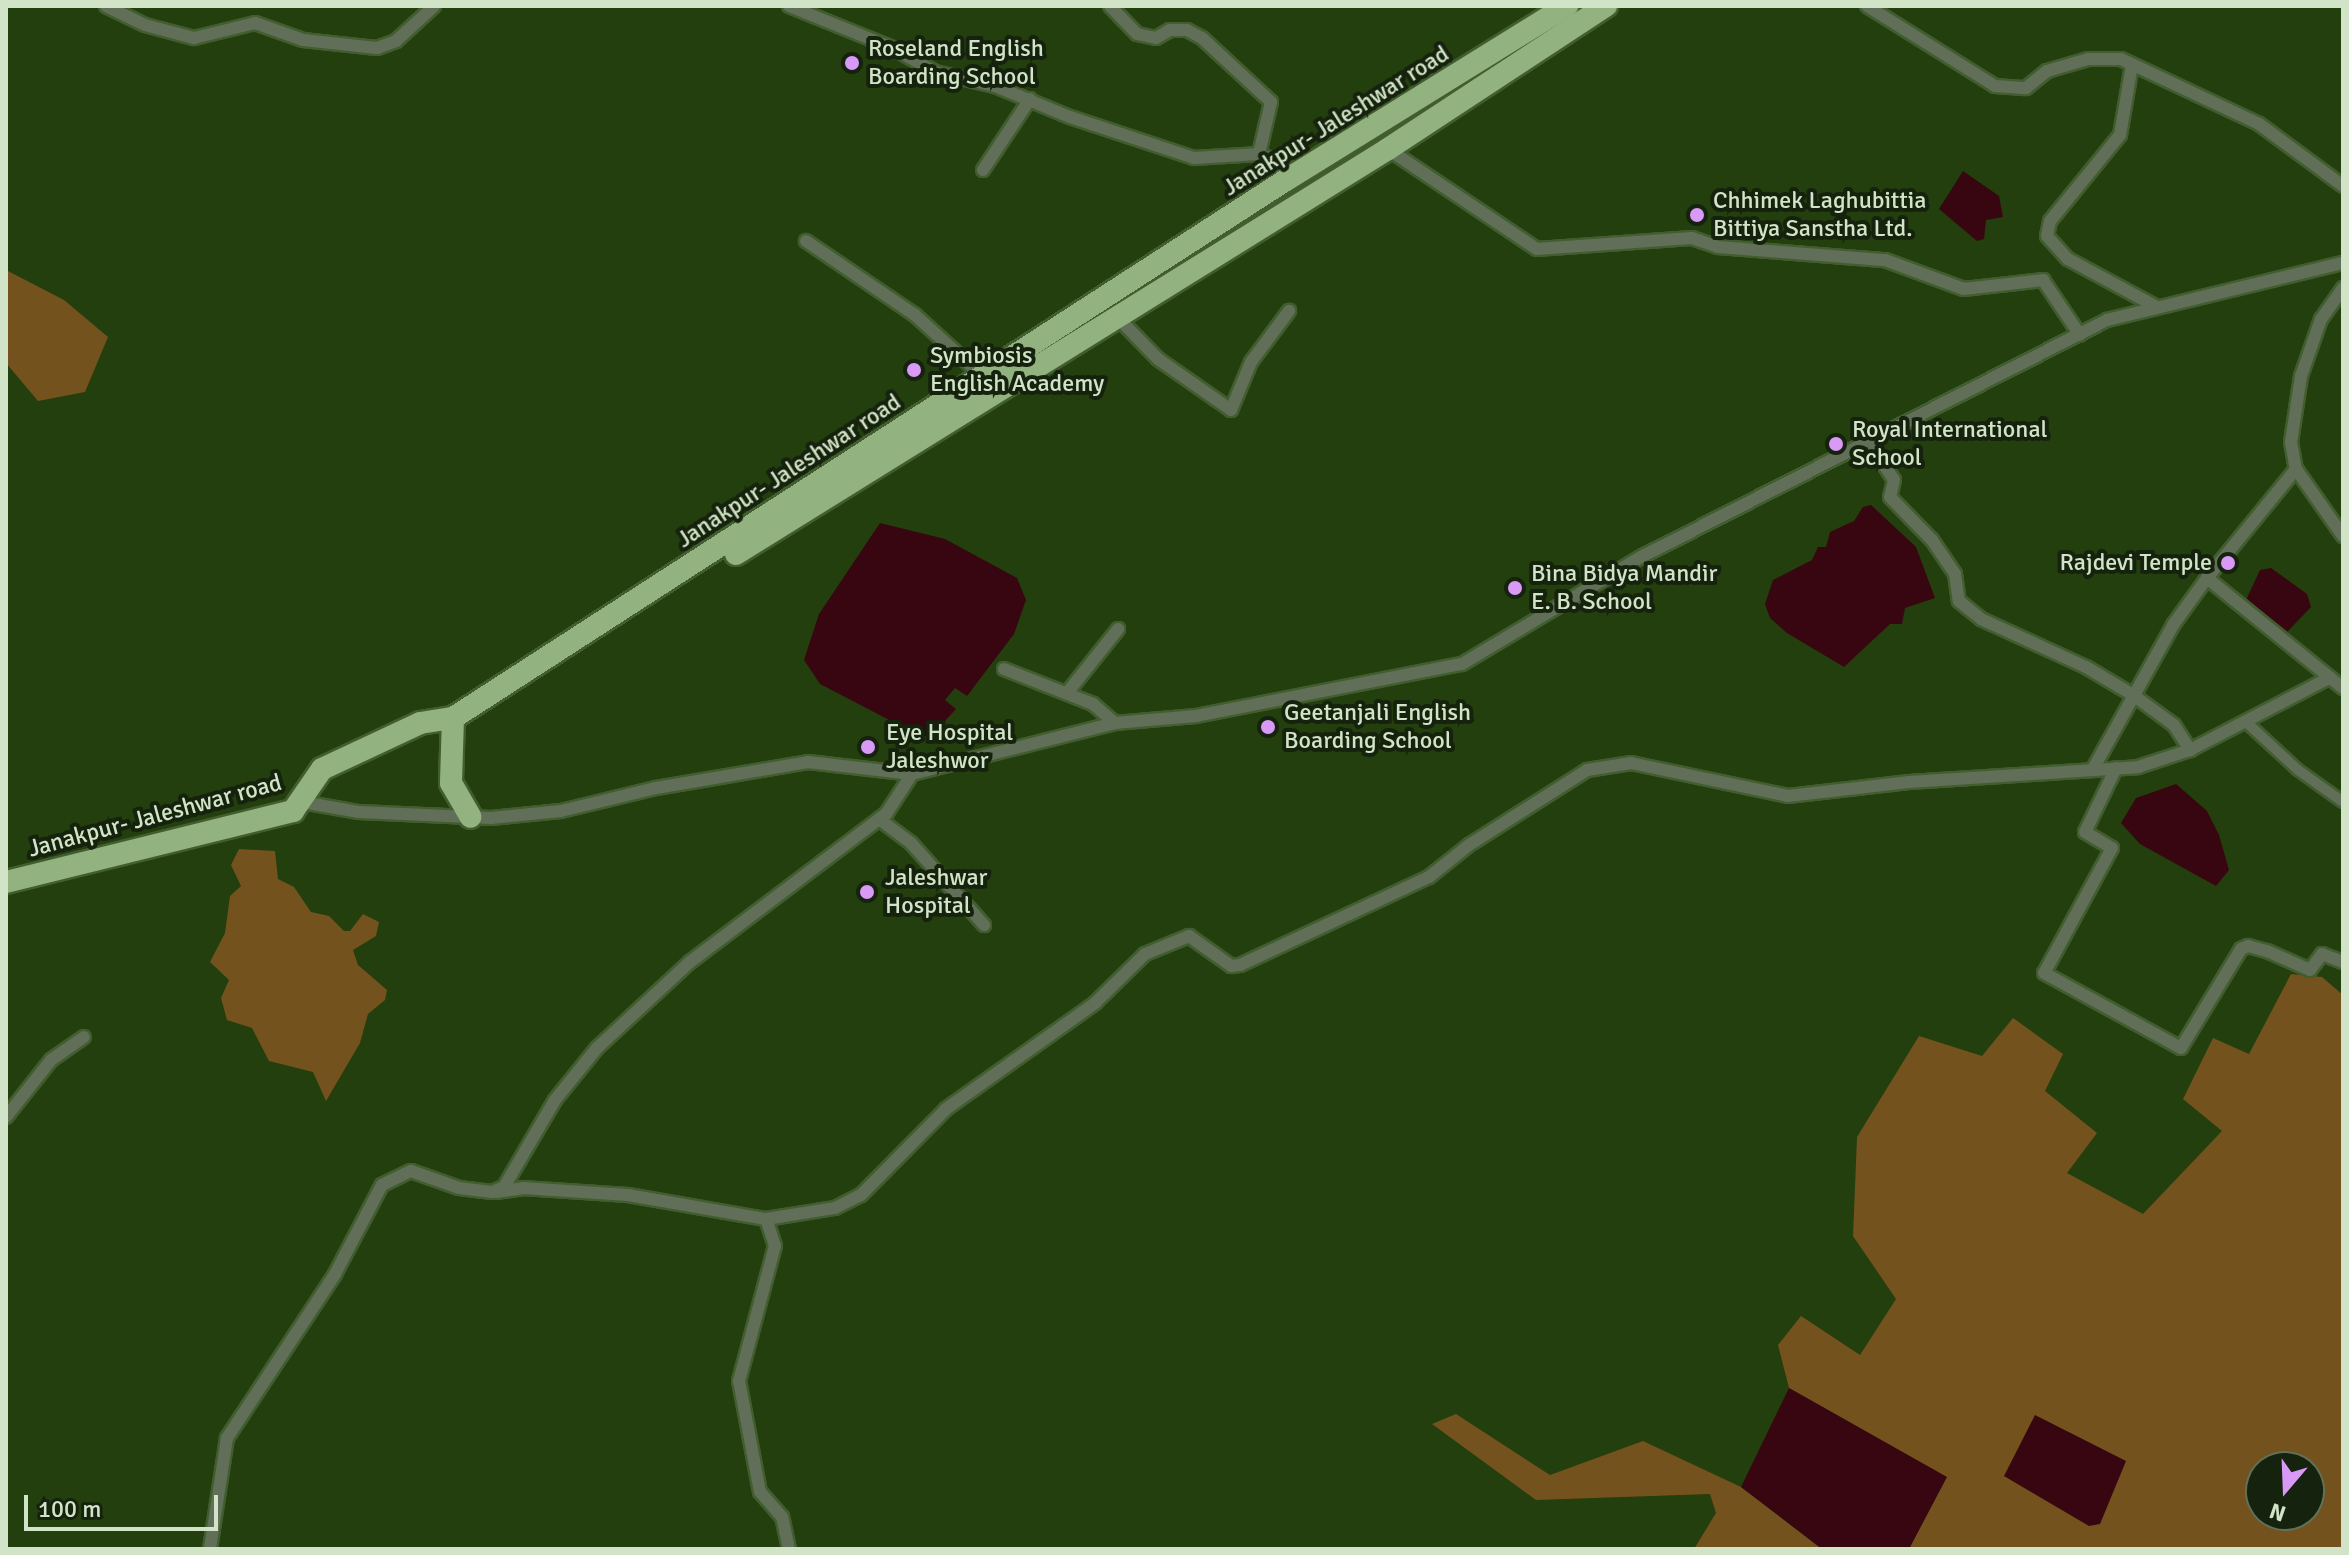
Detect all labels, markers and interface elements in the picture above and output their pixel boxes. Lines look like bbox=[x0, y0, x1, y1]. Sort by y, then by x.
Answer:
place label: Roseland English Boarding School bbox=[868, 35, 1044, 91]
street label: Janakpur- Jaleshwar road bbox=[1218, 40, 1454, 202]
marker: Roseland English Boarding School bbox=[843, 54, 861, 72]
place label: Chhimek Laghubittia Bittiya Sanstha Ltd. bbox=[1713, 187, 1927, 243]
marker: Chhimek Laghubittia Bittiya Sanstha Ltd. bbox=[1688, 206, 1706, 224]
place label: Symbiosis English Academy bbox=[930, 342, 1104, 398]
marker: Symbiosis English Academy bbox=[905, 361, 923, 379]
street label: Janakpur- Jaleshwar road bbox=[672, 388, 906, 554]
place label: Royal International School bbox=[1852, 416, 2048, 472]
marker: Royal International School bbox=[1827, 435, 1845, 453]
place label: Rajdevi Temple bbox=[2060, 549, 2212, 577]
marker: Rajdevi Temple bbox=[2219, 554, 2237, 572]
place label: Bina Bidya Mandir E. B. School bbox=[1531, 560, 1717, 616]
marker: Bina Bidya Mandir E. B. School bbox=[1506, 579, 1524, 597]
place label: Geetanjali English Boarding School bbox=[1284, 699, 1471, 755]
marker: Geetanjali English Boarding School bbox=[1259, 718, 1277, 736]
place label: Eye Hospital Jaleshwor bbox=[886, 719, 1013, 775]
marker: Eye Hospital Jaleshwor bbox=[857, 736, 879, 758]
street label: Janakpur- Jaleshwar road bbox=[25, 768, 285, 864]
place label: Jaleshwar Hospital bbox=[885, 864, 987, 920]
marker: Jaleshwar Hospital bbox=[856, 881, 878, 903]
north arrow bbox=[2245, 1451, 2325, 1531]
scale bar bbox=[28, 1479, 222, 1529]
text: 100 m bbox=[38, 1494, 101, 1524]
text: N bbox=[2266, 1497, 2289, 1528]

